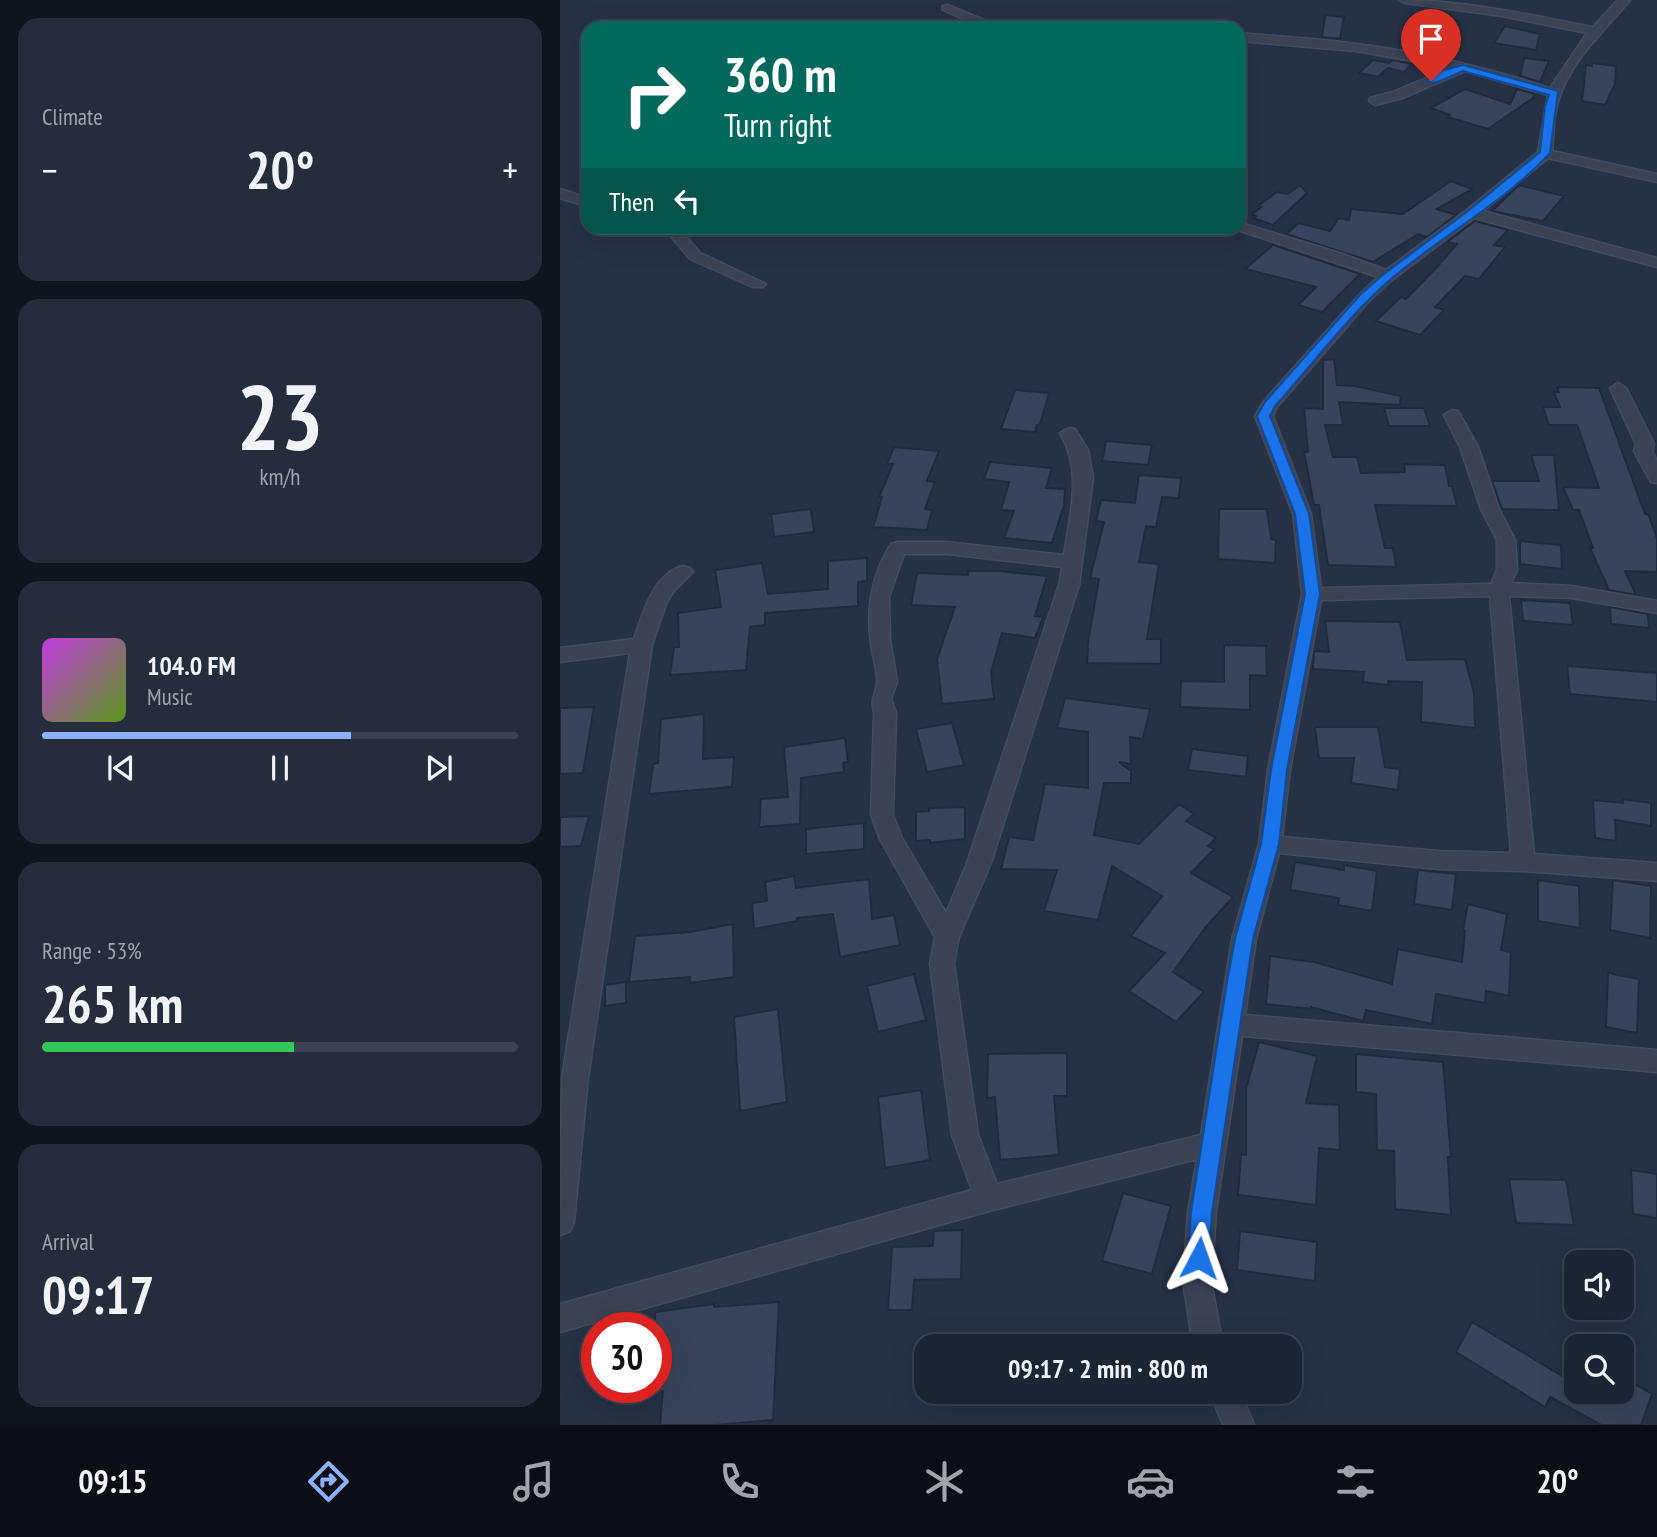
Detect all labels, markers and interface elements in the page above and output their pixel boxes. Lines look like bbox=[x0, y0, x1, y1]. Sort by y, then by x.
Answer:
pin bbox=[1401, 9, 1461, 81]
icon: arrive bbox=[1412, 20, 1450, 58]
text: 360 m bbox=[724, 42, 837, 106]
icon: right bbox=[609, 49, 700, 140]
text: Climate bbox=[42, 102, 103, 131]
text: Turn right bbox=[724, 104, 832, 146]
text: 20° bbox=[246, 136, 314, 203]
text: − bbox=[42, 145, 58, 194]
text: + bbox=[502, 145, 518, 194]
icon: left bbox=[668, 182, 706, 220]
text: Then bbox=[609, 185, 654, 218]
text: 23 bbox=[237, 357, 324, 475]
text: km/h bbox=[260, 462, 300, 491]
text: 104.0 FM bbox=[147, 649, 236, 682]
text: Music bbox=[147, 682, 193, 711]
icon: previous bbox=[102, 749, 140, 787]
icon: pause bbox=[261, 749, 299, 787]
icon: next bbox=[420, 749, 458, 787]
text: Range · 53% bbox=[42, 936, 142, 965]
text: 265 km bbox=[42, 970, 183, 1037]
position arrow bbox=[1162, 1221, 1236, 1295]
text: Arrival bbox=[42, 1227, 94, 1256]
map controls bbox=[1564, 1250, 1634, 1404]
button: sound bbox=[1564, 1250, 1634, 1320]
text: 09:17 bbox=[42, 1261, 154, 1328]
speed limit sign: 30 bbox=[581, 1312, 672, 1403]
button: search bbox=[1564, 1334, 1634, 1404]
text: 09:17 · 2 min · 800 m bbox=[1008, 1352, 1208, 1385]
icon: directions bbox=[304, 1457, 353, 1506]
icon: music bbox=[509, 1457, 558, 1506]
icon: phone bbox=[715, 1457, 764, 1506]
icon: climate bbox=[920, 1457, 969, 1506]
icon: car bbox=[1126, 1457, 1175, 1506]
icon: filters bbox=[1331, 1457, 1380, 1506]
text: 09:15 bbox=[78, 1460, 147, 1502]
text: 20° bbox=[1537, 1460, 1579, 1502]

